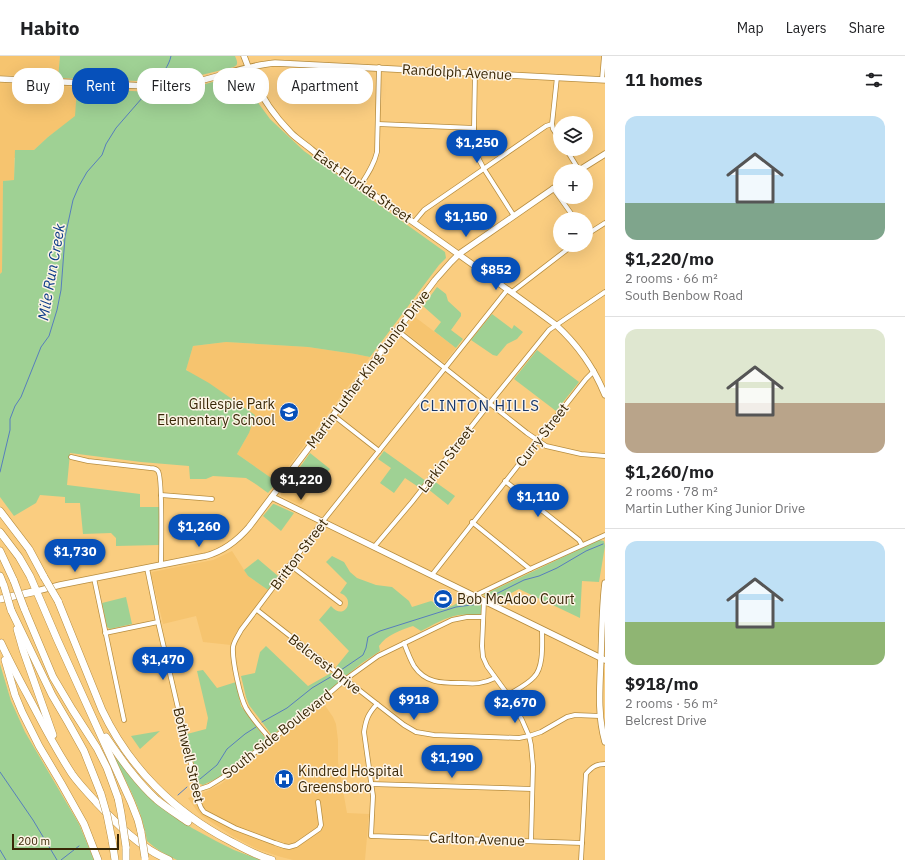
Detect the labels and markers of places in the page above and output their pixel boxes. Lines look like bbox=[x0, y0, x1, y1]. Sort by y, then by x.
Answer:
pin: $1,250 bbox=[444, 130, 510, 164]
pin: $1,150 bbox=[433, 204, 499, 238]
pin: $852 bbox=[472, 257, 520, 291]
place label: Gillespie Park Elementary School bbox=[157, 395, 276, 429]
school or university icon: Gillespie Park Elementary School bbox=[278, 401, 300, 423]
pin: $1,220 bbox=[268, 467, 334, 501]
pin: $1,110 bbox=[505, 484, 571, 518]
pin: $1,260 bbox=[166, 514, 232, 548]
pin: $1,730 bbox=[42, 539, 108, 573]
sports icon: Bob McAdoo Court bbox=[432, 588, 454, 610]
place label: Bob McAdoo Court bbox=[457, 590, 575, 608]
pin: $1,470 bbox=[130, 647, 196, 681]
pin: $918 bbox=[390, 687, 438, 721]
pin: $2,670 bbox=[482, 690, 548, 724]
pin: $1,190 bbox=[419, 745, 485, 779]
place label: Kindred Hospital Greensboro bbox=[298, 762, 403, 796]
hospital icon: Kindred Hospital Greensboro bbox=[273, 768, 295, 790]

